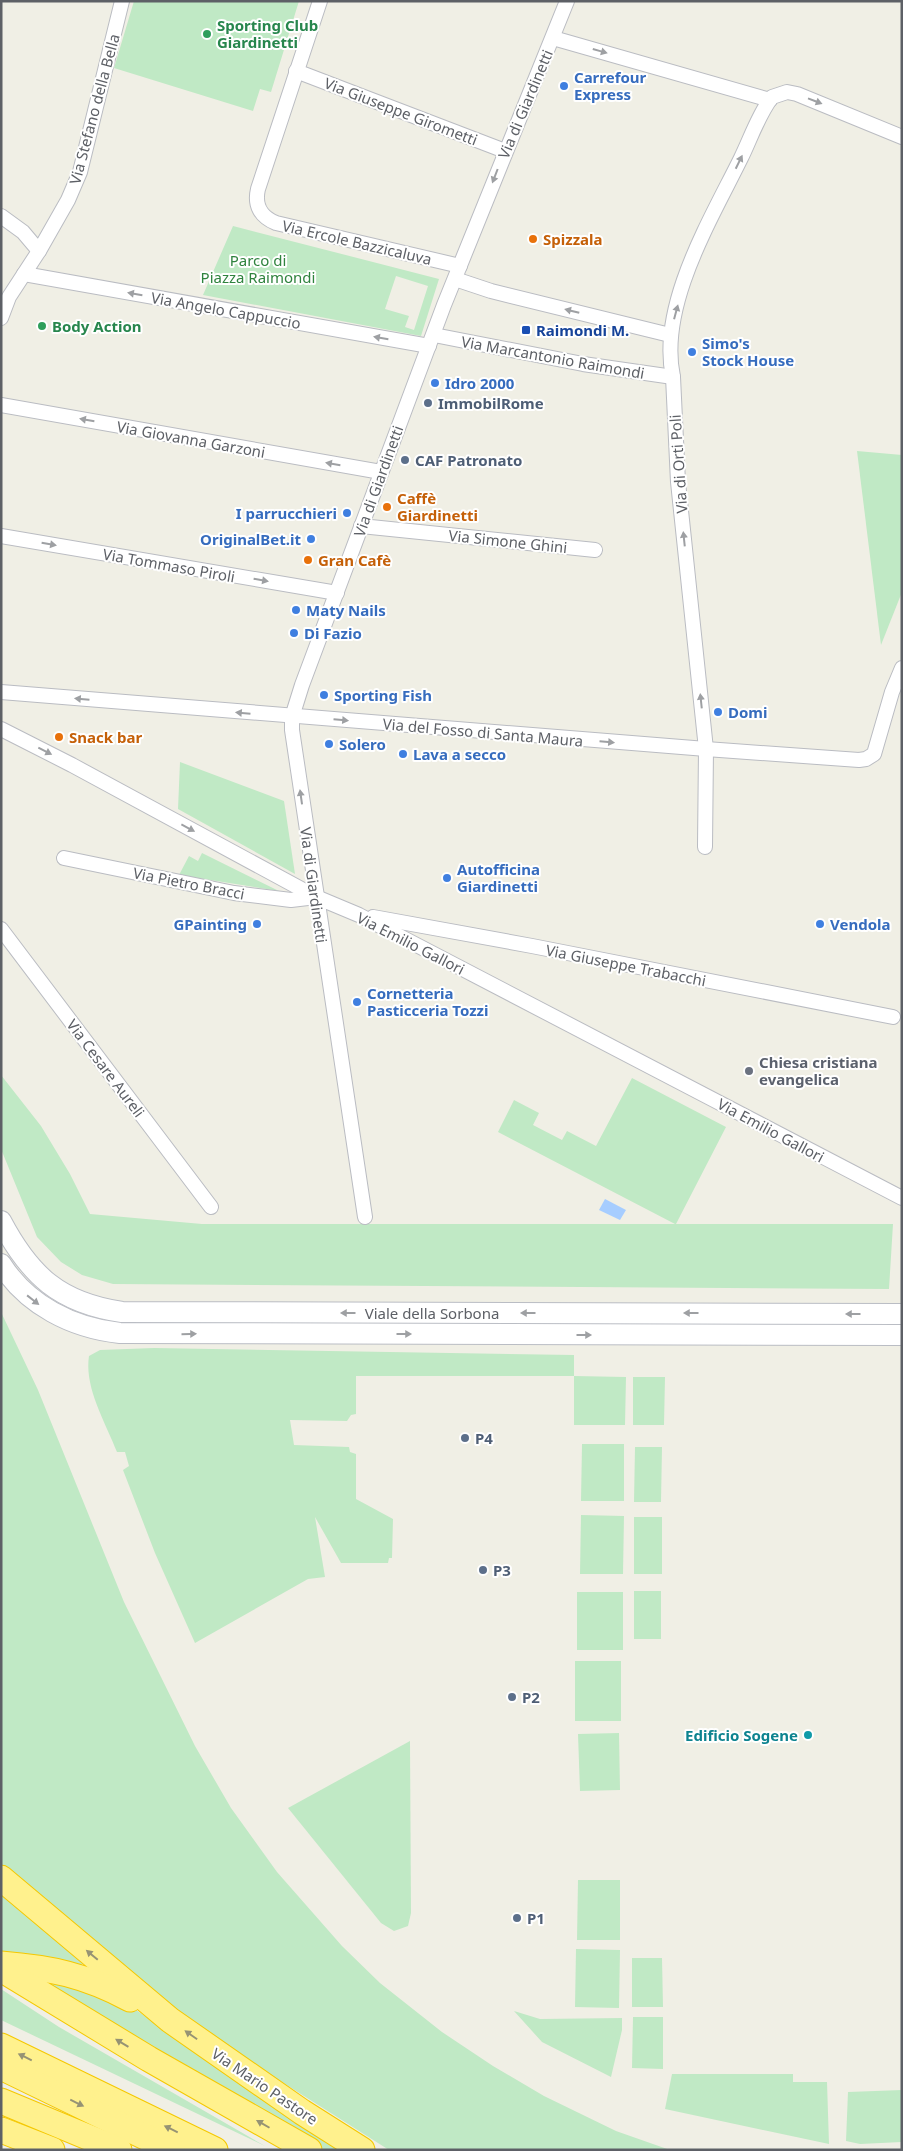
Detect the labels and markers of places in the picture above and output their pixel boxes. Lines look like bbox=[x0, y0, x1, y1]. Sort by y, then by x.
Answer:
place label: Sporting Club Giardinetti bbox=[217, 15, 318, 52]
marker: Sporting Club Giardinetti bbox=[201, 28, 213, 40]
place label: Carrefour Express bbox=[574, 67, 647, 104]
marker: Carrefour Express bbox=[558, 80, 570, 92]
place label: Spizzala bbox=[543, 229, 602, 249]
marker: Spizzala bbox=[527, 233, 539, 245]
place label: Body Action bbox=[52, 316, 142, 336]
marker: Body Action bbox=[36, 320, 48, 332]
place label: Raimondi M. bbox=[536, 320, 629, 340]
marker: Raimondi M. bbox=[520, 324, 532, 336]
place label: Simo's Stock House bbox=[702, 333, 794, 370]
marker: Simo's Stock House bbox=[686, 346, 698, 358]
place label: Idro 2000 bbox=[445, 373, 515, 393]
marker: Idro 2000 bbox=[429, 377, 441, 389]
place label: ImmobilRome bbox=[438, 393, 544, 413]
marker: ImmobilRome bbox=[422, 397, 434, 409]
place label: CAF Patronato bbox=[415, 450, 522, 470]
marker: CAF Patronato bbox=[399, 454, 411, 466]
place label: Caffè Giardinetti bbox=[397, 488, 478, 525]
marker: Caffè Giardinetti bbox=[381, 501, 393, 513]
place label: I parrucchieri bbox=[236, 503, 337, 523]
marker: I parrucchieri bbox=[341, 507, 353, 519]
place label: OriginalBet.it bbox=[200, 529, 301, 549]
marker: OriginalBet.it bbox=[305, 533, 317, 545]
place label: Gran Cafè bbox=[318, 550, 391, 570]
marker: Gran Cafè bbox=[302, 554, 314, 566]
place label: Maty Nails bbox=[306, 600, 386, 620]
marker: Maty Nails bbox=[290, 604, 302, 616]
place label: Di Fazio bbox=[304, 623, 362, 643]
marker: Di Fazio bbox=[288, 627, 300, 639]
place label: Sporting Fish bbox=[334, 685, 432, 705]
marker: Sporting Fish bbox=[318, 689, 330, 701]
place label: Domi bbox=[728, 702, 767, 722]
marker: Domi bbox=[712, 706, 724, 718]
place label: Snack bar bbox=[69, 727, 142, 747]
marker: Snack bar bbox=[53, 731, 65, 743]
place label: Solero bbox=[339, 734, 386, 754]
marker: Solero bbox=[323, 738, 335, 750]
place label: Lava a secco bbox=[413, 744, 506, 764]
marker: Lava a secco bbox=[397, 748, 409, 760]
place label: Autofficina Giardinetti bbox=[457, 859, 540, 896]
marker: Autofficina Giardinetti bbox=[441, 872, 453, 884]
place label: GPainting bbox=[173, 914, 247, 934]
place label: Vendola bbox=[830, 914, 890, 934]
marker: GPainting bbox=[251, 918, 263, 930]
marker: Vendola bbox=[814, 918, 826, 930]
place label: Cornetteria Pasticceria Tozzi bbox=[367, 983, 488, 1020]
marker: Cornetteria Pasticceria Tozzi bbox=[351, 996, 363, 1008]
place label: Chiesa cristiana evangelica bbox=[759, 1052, 877, 1089]
marker: Chiesa cristiana evangelica bbox=[743, 1065, 755, 1077]
place label: P4 bbox=[475, 1428, 493, 1448]
marker: P4 bbox=[459, 1432, 471, 1444]
place label: P3 bbox=[493, 1560, 511, 1580]
marker: P3 bbox=[477, 1564, 489, 1576]
place label: P2 bbox=[522, 1687, 540, 1707]
marker: P2 bbox=[506, 1691, 518, 1703]
place label: Edificio Sogene bbox=[685, 1725, 798, 1745]
marker: Edificio Sogene bbox=[802, 1729, 814, 1741]
place label: P1 bbox=[527, 1908, 545, 1928]
marker: P1 bbox=[511, 1912, 523, 1924]

